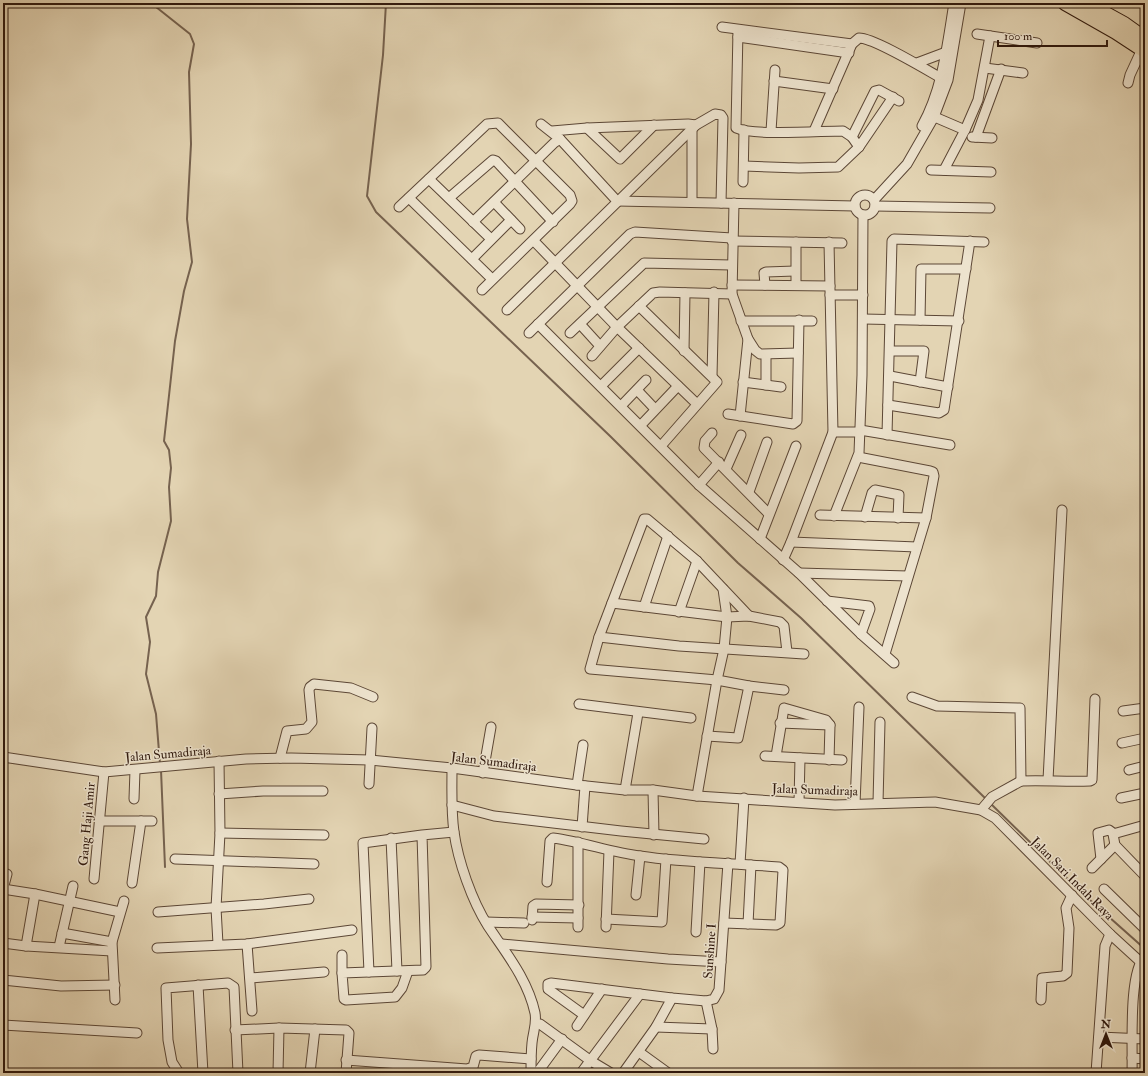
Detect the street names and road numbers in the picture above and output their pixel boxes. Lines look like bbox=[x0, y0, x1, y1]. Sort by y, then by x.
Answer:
street label: Jalan Sumadiraja bbox=[123, 742, 212, 766]
street label: Jalan Sumadiraja bbox=[449, 749, 538, 775]
street label: Jalan Sumadiraja bbox=[771, 780, 859, 800]
street label: Gang Haji Amir bbox=[75, 781, 99, 867]
street label: Jalan Sari Indah Raya bbox=[1026, 833, 1118, 925]
street label: Sunshine I bbox=[700, 923, 720, 979]

